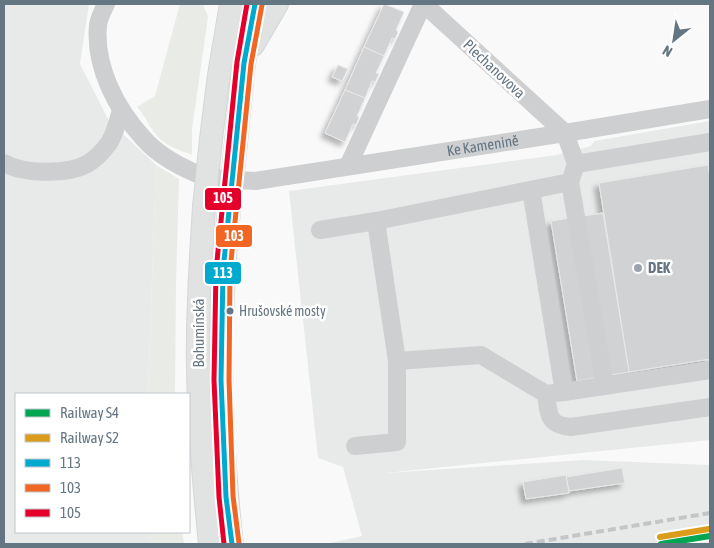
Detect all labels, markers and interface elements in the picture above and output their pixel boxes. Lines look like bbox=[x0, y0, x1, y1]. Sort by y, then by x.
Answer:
north arrow bbox=[649, 15, 699, 65]
street label: Plechanovova bbox=[460, 36, 529, 101]
text: N bbox=[660, 42, 675, 60]
street label: Ke Kamenině bbox=[446, 131, 520, 159]
line badge: 105 bbox=[204, 187, 242, 211]
text: 105 bbox=[213, 190, 233, 206]
line badge: 103 bbox=[215, 224, 253, 248]
text: 103 bbox=[224, 228, 244, 244]
place label: DEK bbox=[648, 259, 671, 276]
line badge: 113 bbox=[204, 261, 242, 285]
marker: DEK bbox=[632, 262, 644, 274]
text: 113 bbox=[213, 265, 233, 281]
street label: Bohumínská bbox=[190, 298, 207, 368]
place label: Hrušovské mosty bbox=[239, 303, 326, 319]
marker: Hrušovské mosty bbox=[225, 306, 235, 316]
legend bbox=[15, 393, 190, 533]
text: Railway S4 bbox=[60, 404, 119, 421]
text: Railway S2 bbox=[60, 429, 119, 446]
text: 113 bbox=[60, 454, 81, 471]
text: 103 bbox=[60, 479, 81, 496]
text: 105 bbox=[60, 504, 81, 521]

